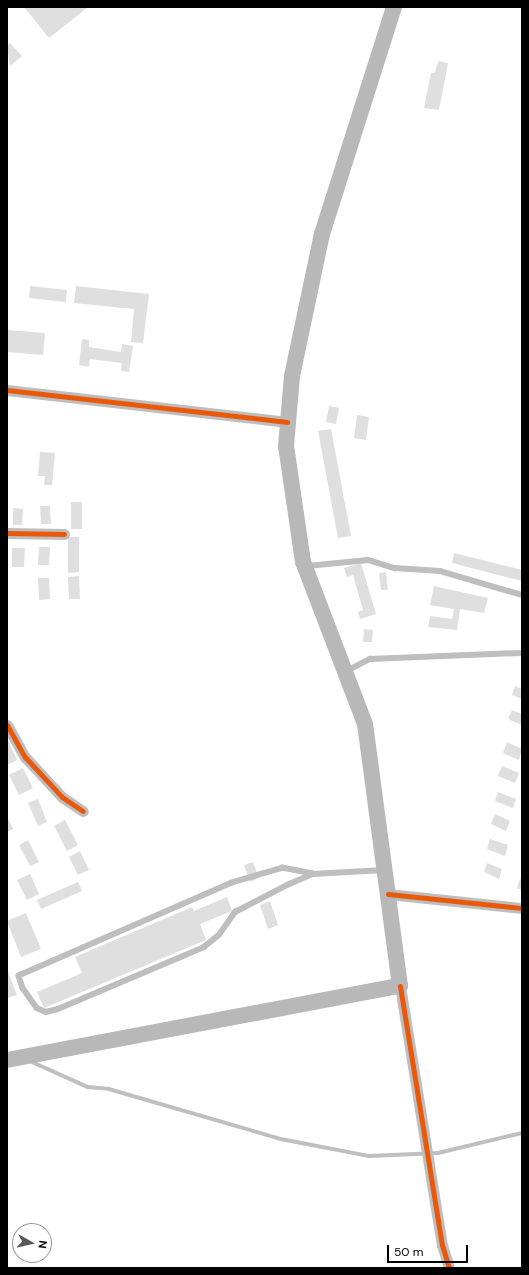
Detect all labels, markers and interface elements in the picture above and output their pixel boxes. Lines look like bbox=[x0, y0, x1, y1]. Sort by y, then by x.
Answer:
north arrow bbox=[12, 1223, 52, 1263]
scale bar bbox=[389, 1237, 470, 1263]
text: N bbox=[35, 1240, 50, 1249]
text: 50 m bbox=[394, 1244, 423, 1260]

